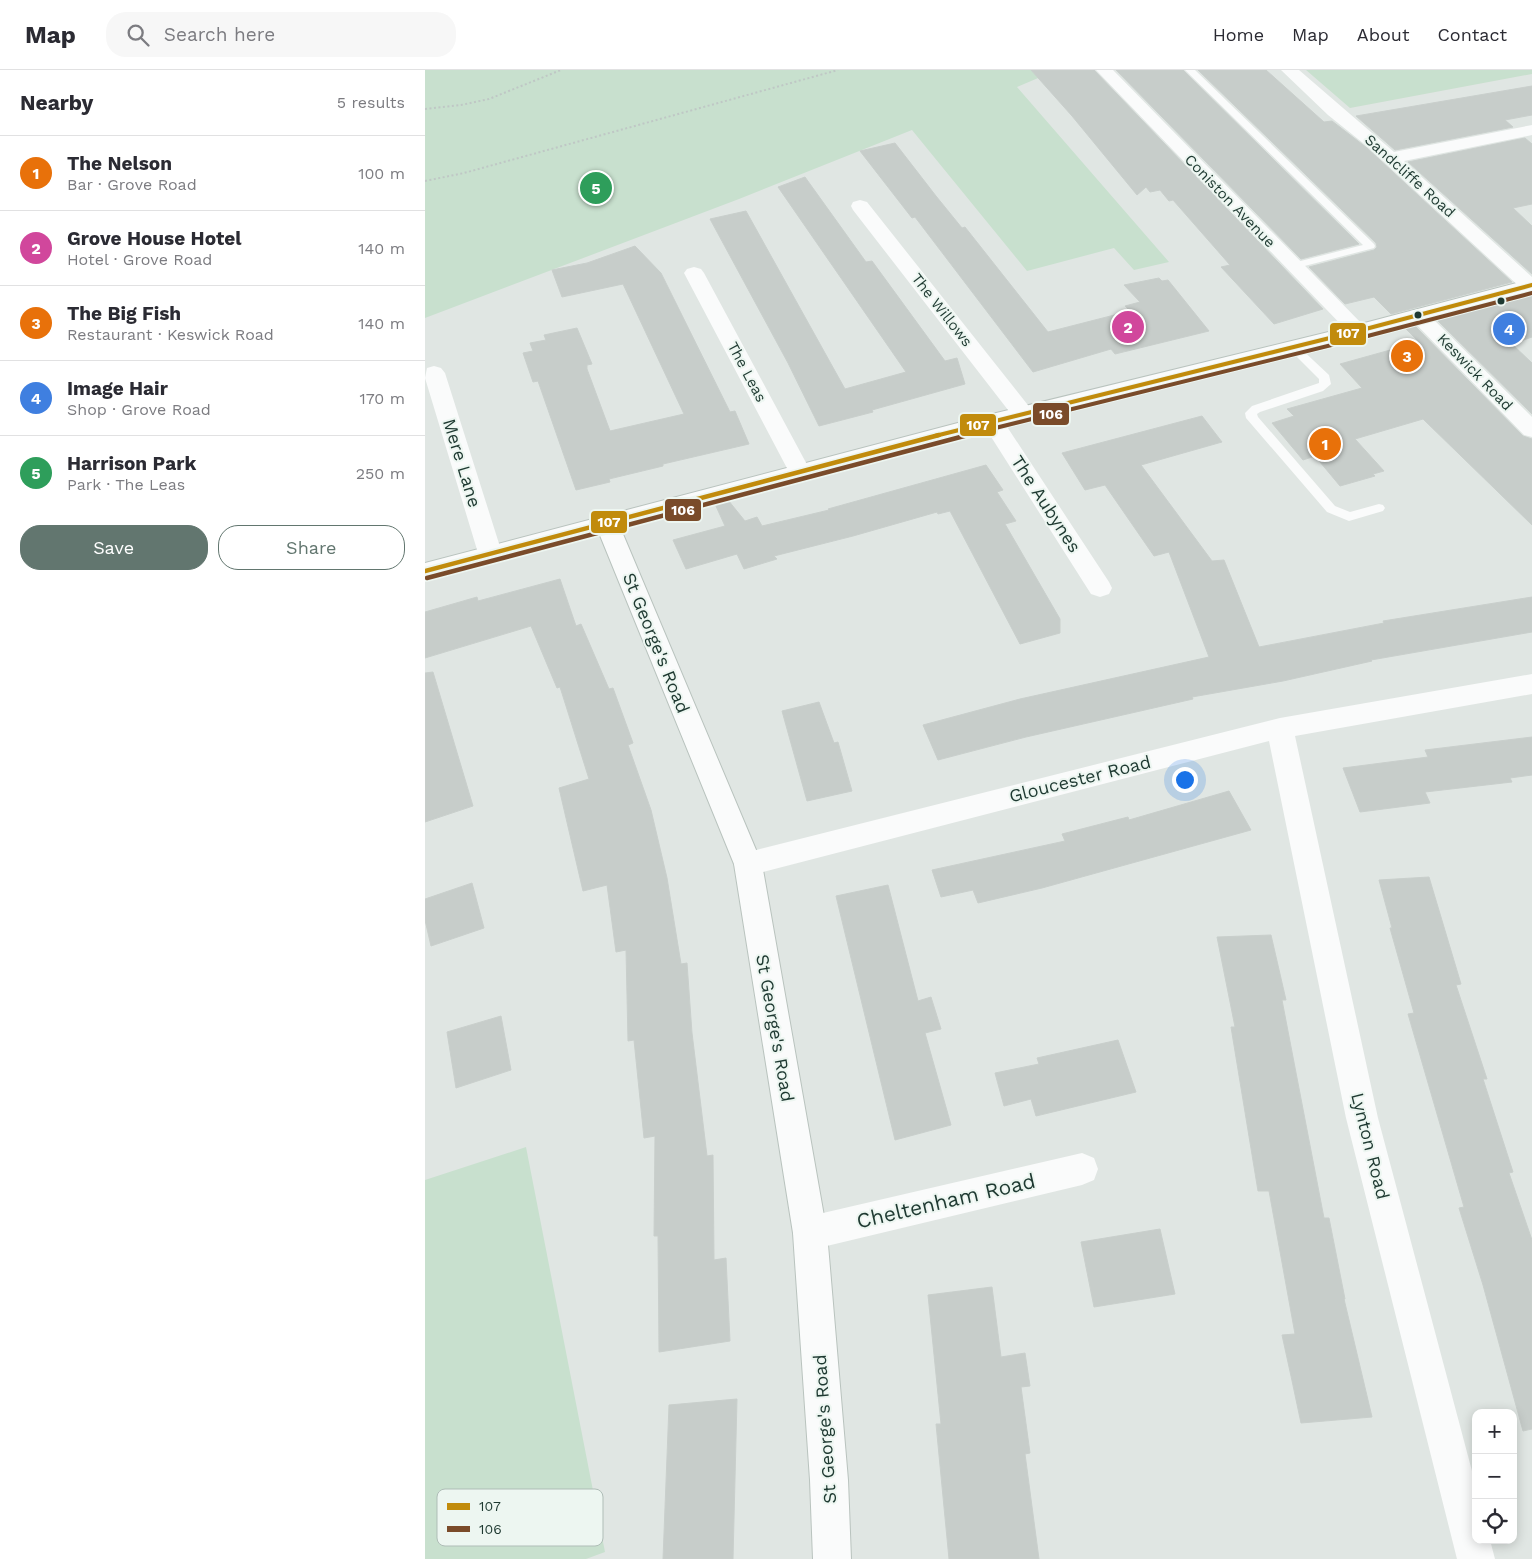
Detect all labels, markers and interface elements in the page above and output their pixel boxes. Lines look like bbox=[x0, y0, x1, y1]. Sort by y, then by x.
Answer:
search box bbox=[106, 12, 456, 57]
text: Map bbox=[25, 21, 76, 49]
icon: search bbox=[124, 21, 152, 49]
text: Search here bbox=[164, 23, 275, 46]
text: Home bbox=[1213, 24, 1264, 45]
text: Map bbox=[1292, 24, 1329, 45]
text: About bbox=[1357, 24, 1409, 45]
text: Contact bbox=[1437, 24, 1507, 45]
text: Nearby bbox=[20, 90, 93, 115]
text: 5 results bbox=[337, 93, 405, 112]
street label: Sandcliffe Road bbox=[1361, 131, 1459, 221]
street label: Coniston Avenue bbox=[1181, 151, 1279, 251]
text: The Nelson bbox=[67, 152, 172, 175]
text: 1 bbox=[33, 164, 39, 183]
text: 100 m bbox=[358, 164, 405, 183]
pin: 5 bbox=[580, 169, 612, 207]
text: Bar · Grove Road bbox=[67, 175, 197, 194]
text: Grove House Hotel bbox=[67, 227, 241, 250]
text: 2 bbox=[31, 239, 41, 258]
text: 140 m bbox=[358, 239, 405, 258]
text: Hotel · Grove Road bbox=[67, 250, 212, 269]
street label: The Willows bbox=[908, 270, 976, 350]
unlabelled marker bbox=[1496, 296, 1506, 306]
text: The Big Fish bbox=[67, 302, 181, 325]
pin: 2 bbox=[1112, 308, 1144, 346]
unlabelled marker bbox=[1413, 310, 1423, 320]
pin: 4 bbox=[1493, 310, 1525, 348]
text: 3 bbox=[31, 314, 41, 333]
text: 140 m bbox=[358, 314, 405, 333]
line badge: 107 bbox=[1329, 322, 1367, 346]
text: Restaurant · Keswick Road bbox=[67, 325, 274, 344]
text: 107 bbox=[1336, 325, 1360, 341]
street label: Keswick Road bbox=[1434, 330, 1516, 414]
pin: 3 bbox=[1391, 337, 1423, 375]
street label: The Leas bbox=[724, 339, 770, 405]
text: Image Hair bbox=[67, 377, 168, 400]
text: 4 bbox=[31, 389, 41, 408]
text: 170 m bbox=[359, 389, 405, 408]
text: Shop · Grove Road bbox=[67, 400, 211, 419]
line badge: 106 bbox=[1032, 402, 1070, 426]
text: 106 bbox=[1039, 406, 1063, 422]
line badge: 107 bbox=[959, 413, 997, 437]
street label: Mere Lane bbox=[439, 416, 486, 510]
text: 107 bbox=[966, 417, 990, 433]
pin: 1 bbox=[1309, 425, 1341, 463]
street label: The Aubynes bbox=[1007, 451, 1086, 556]
text: Harrison Park bbox=[67, 452, 196, 475]
text: 5 bbox=[31, 464, 41, 483]
text: 250 m bbox=[356, 464, 405, 483]
text: Park · The Leas bbox=[67, 475, 185, 494]
line badge: 106 bbox=[664, 498, 702, 522]
text: 106 bbox=[671, 502, 695, 518]
line badge: 107 bbox=[590, 510, 628, 534]
text: 107 bbox=[597, 514, 621, 530]
button: Save bbox=[20, 525, 208, 570]
button: Share bbox=[218, 525, 405, 570]
street label: St George's Road bbox=[619, 570, 694, 716]
street label: Gloucester Road bbox=[1007, 751, 1153, 806]
your location bbox=[1172, 767, 1198, 793]
street label: St George's Road bbox=[752, 952, 799, 1103]
street label: Lynton Road bbox=[1347, 1090, 1394, 1201]
street label: Cheltenham Road bbox=[854, 1168, 1038, 1233]
street label: St George's Road bbox=[809, 1354, 840, 1504]
map controls bbox=[1472, 1409, 1517, 1544]
button: + bbox=[1472, 1409, 1517, 1454]
button: − bbox=[1472, 1454, 1517, 1499]
legend bbox=[437, 1489, 603, 1546]
text: 107 bbox=[479, 1498, 501, 1514]
button: locate bbox=[1472, 1499, 1517, 1544]
text: 106 bbox=[479, 1521, 502, 1537]

